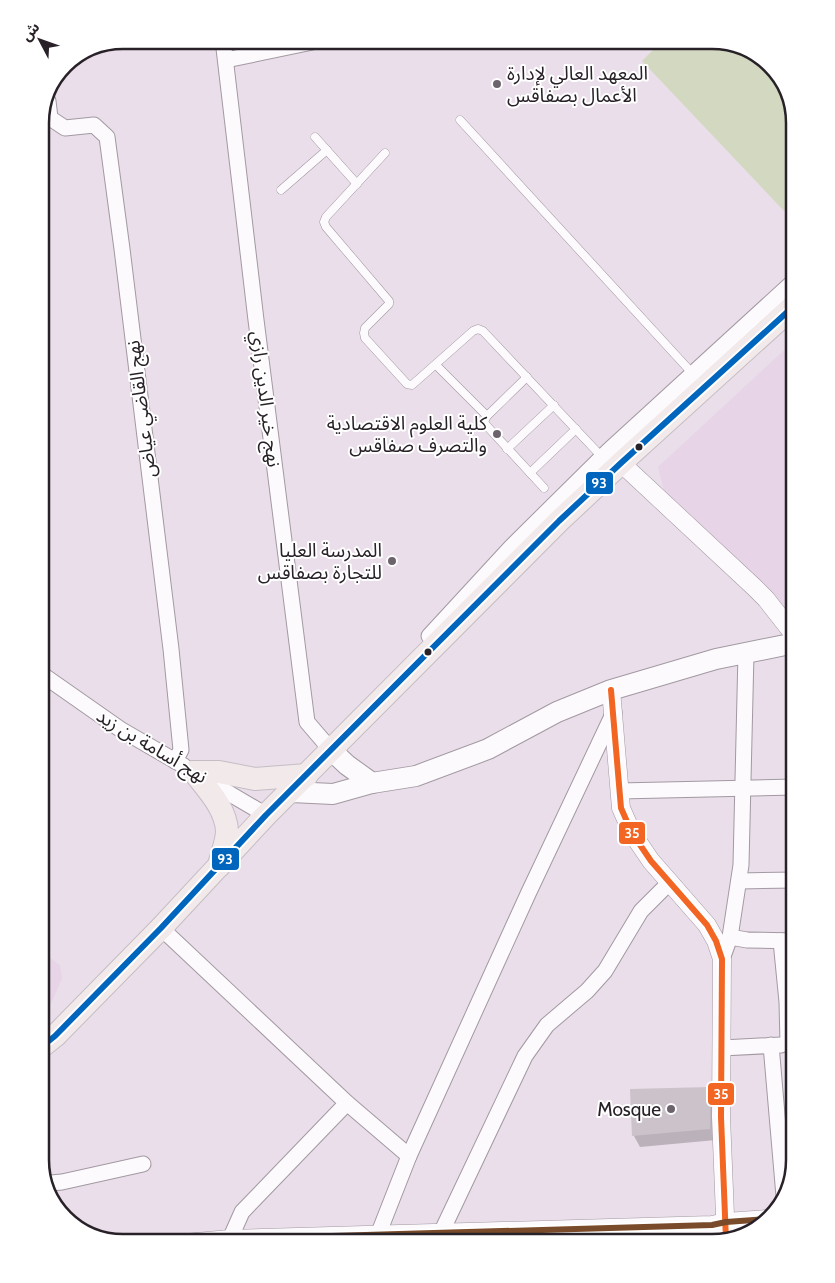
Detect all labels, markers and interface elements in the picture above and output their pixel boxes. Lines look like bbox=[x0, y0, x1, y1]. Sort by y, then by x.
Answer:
north arrow bbox=[15, 15, 65, 65]
text: ش bbox=[17, 18, 43, 45]
place label: المعهد العالي لإدارة الأعمال بصفاقس bbox=[507, 62, 648, 107]
marker: المعهد العالي لإدارة الأعمال بصفاقس bbox=[491, 78, 503, 90]
street label: نهج خير الدين رازي bbox=[243, 329, 286, 469]
street label: نهج القاضي عياض bbox=[121, 339, 164, 479]
place label: كلية العلوم الاقتصادية والتصرف صفاقس bbox=[327, 412, 488, 457]
marker: كلية العلوم الاقتصادية والتصرف صفاقس bbox=[491, 428, 503, 440]
unlabelled marker bbox=[634, 442, 644, 452]
line badge: 93 bbox=[585, 471, 614, 495]
text: 93 bbox=[591, 474, 607, 492]
place label: المدرسة العليا للتجارة بصفاقس bbox=[258, 539, 382, 584]
marker: المدرسة العليا للتجارة بصفاقس bbox=[386, 555, 398, 567]
unlabelled marker bbox=[423, 647, 433, 657]
street label: نهج أسامة بن زيد bbox=[91, 704, 212, 791]
line badge: 35 bbox=[618, 821, 646, 845]
text: 35 bbox=[624, 824, 640, 842]
line badge: 93 bbox=[211, 847, 240, 871]
text: 93 bbox=[217, 850, 233, 868]
line badge: 35 bbox=[707, 1082, 735, 1106]
text: 35 bbox=[713, 1085, 729, 1103]
place label: Mosque bbox=[597, 1098, 661, 1121]
marker: Mosque bbox=[665, 1103, 677, 1115]

